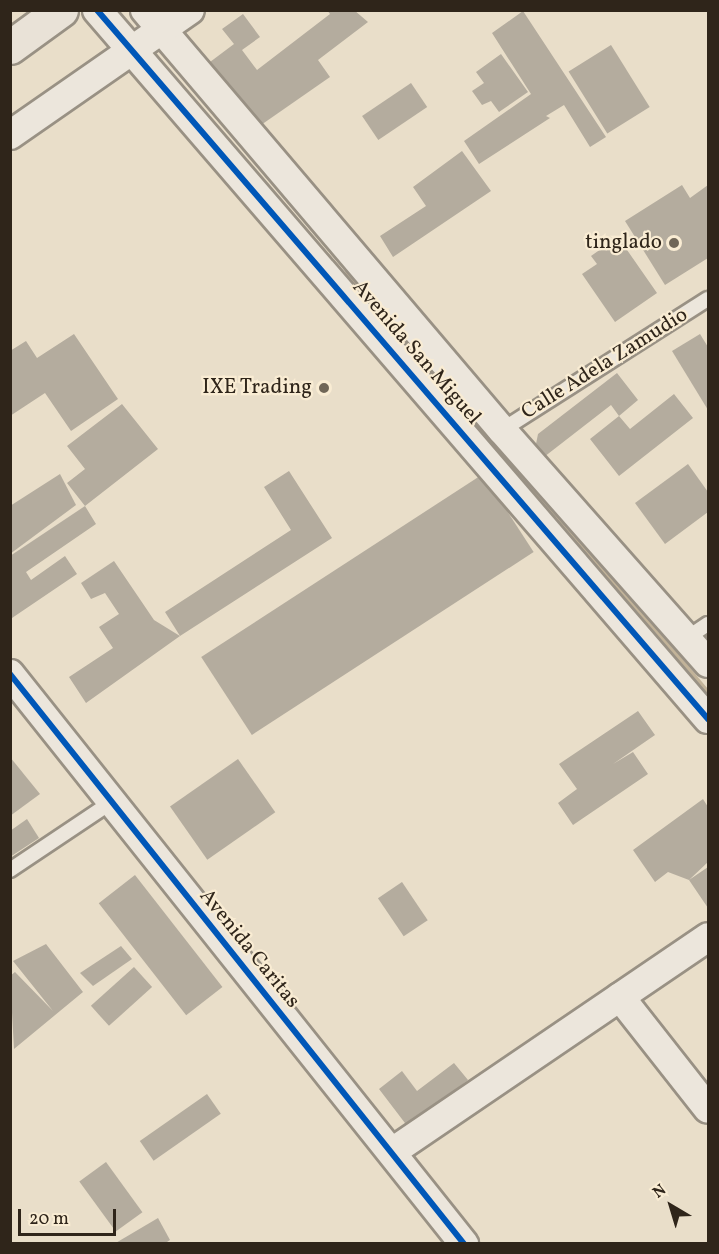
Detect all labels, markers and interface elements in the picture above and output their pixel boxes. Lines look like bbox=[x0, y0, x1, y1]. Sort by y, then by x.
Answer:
place label: tinglado bbox=[585, 230, 662, 256]
marker: tinglado bbox=[667, 236, 681, 250]
street label: Avenida San Miguel bbox=[346, 276, 486, 430]
street label: Calle Adela Zamudio bbox=[517, 303, 693, 425]
place label: IXE Trading bbox=[202, 375, 312, 401]
marker: IXE Trading bbox=[317, 381, 331, 395]
street label: Avenida Caritas bbox=[193, 884, 305, 1014]
north arrow bbox=[641, 1176, 701, 1236]
text: N bbox=[649, 1180, 671, 1204]
scale bar bbox=[21, 1197, 118, 1235]
text: 20 m bbox=[29, 1207, 69, 1232]

